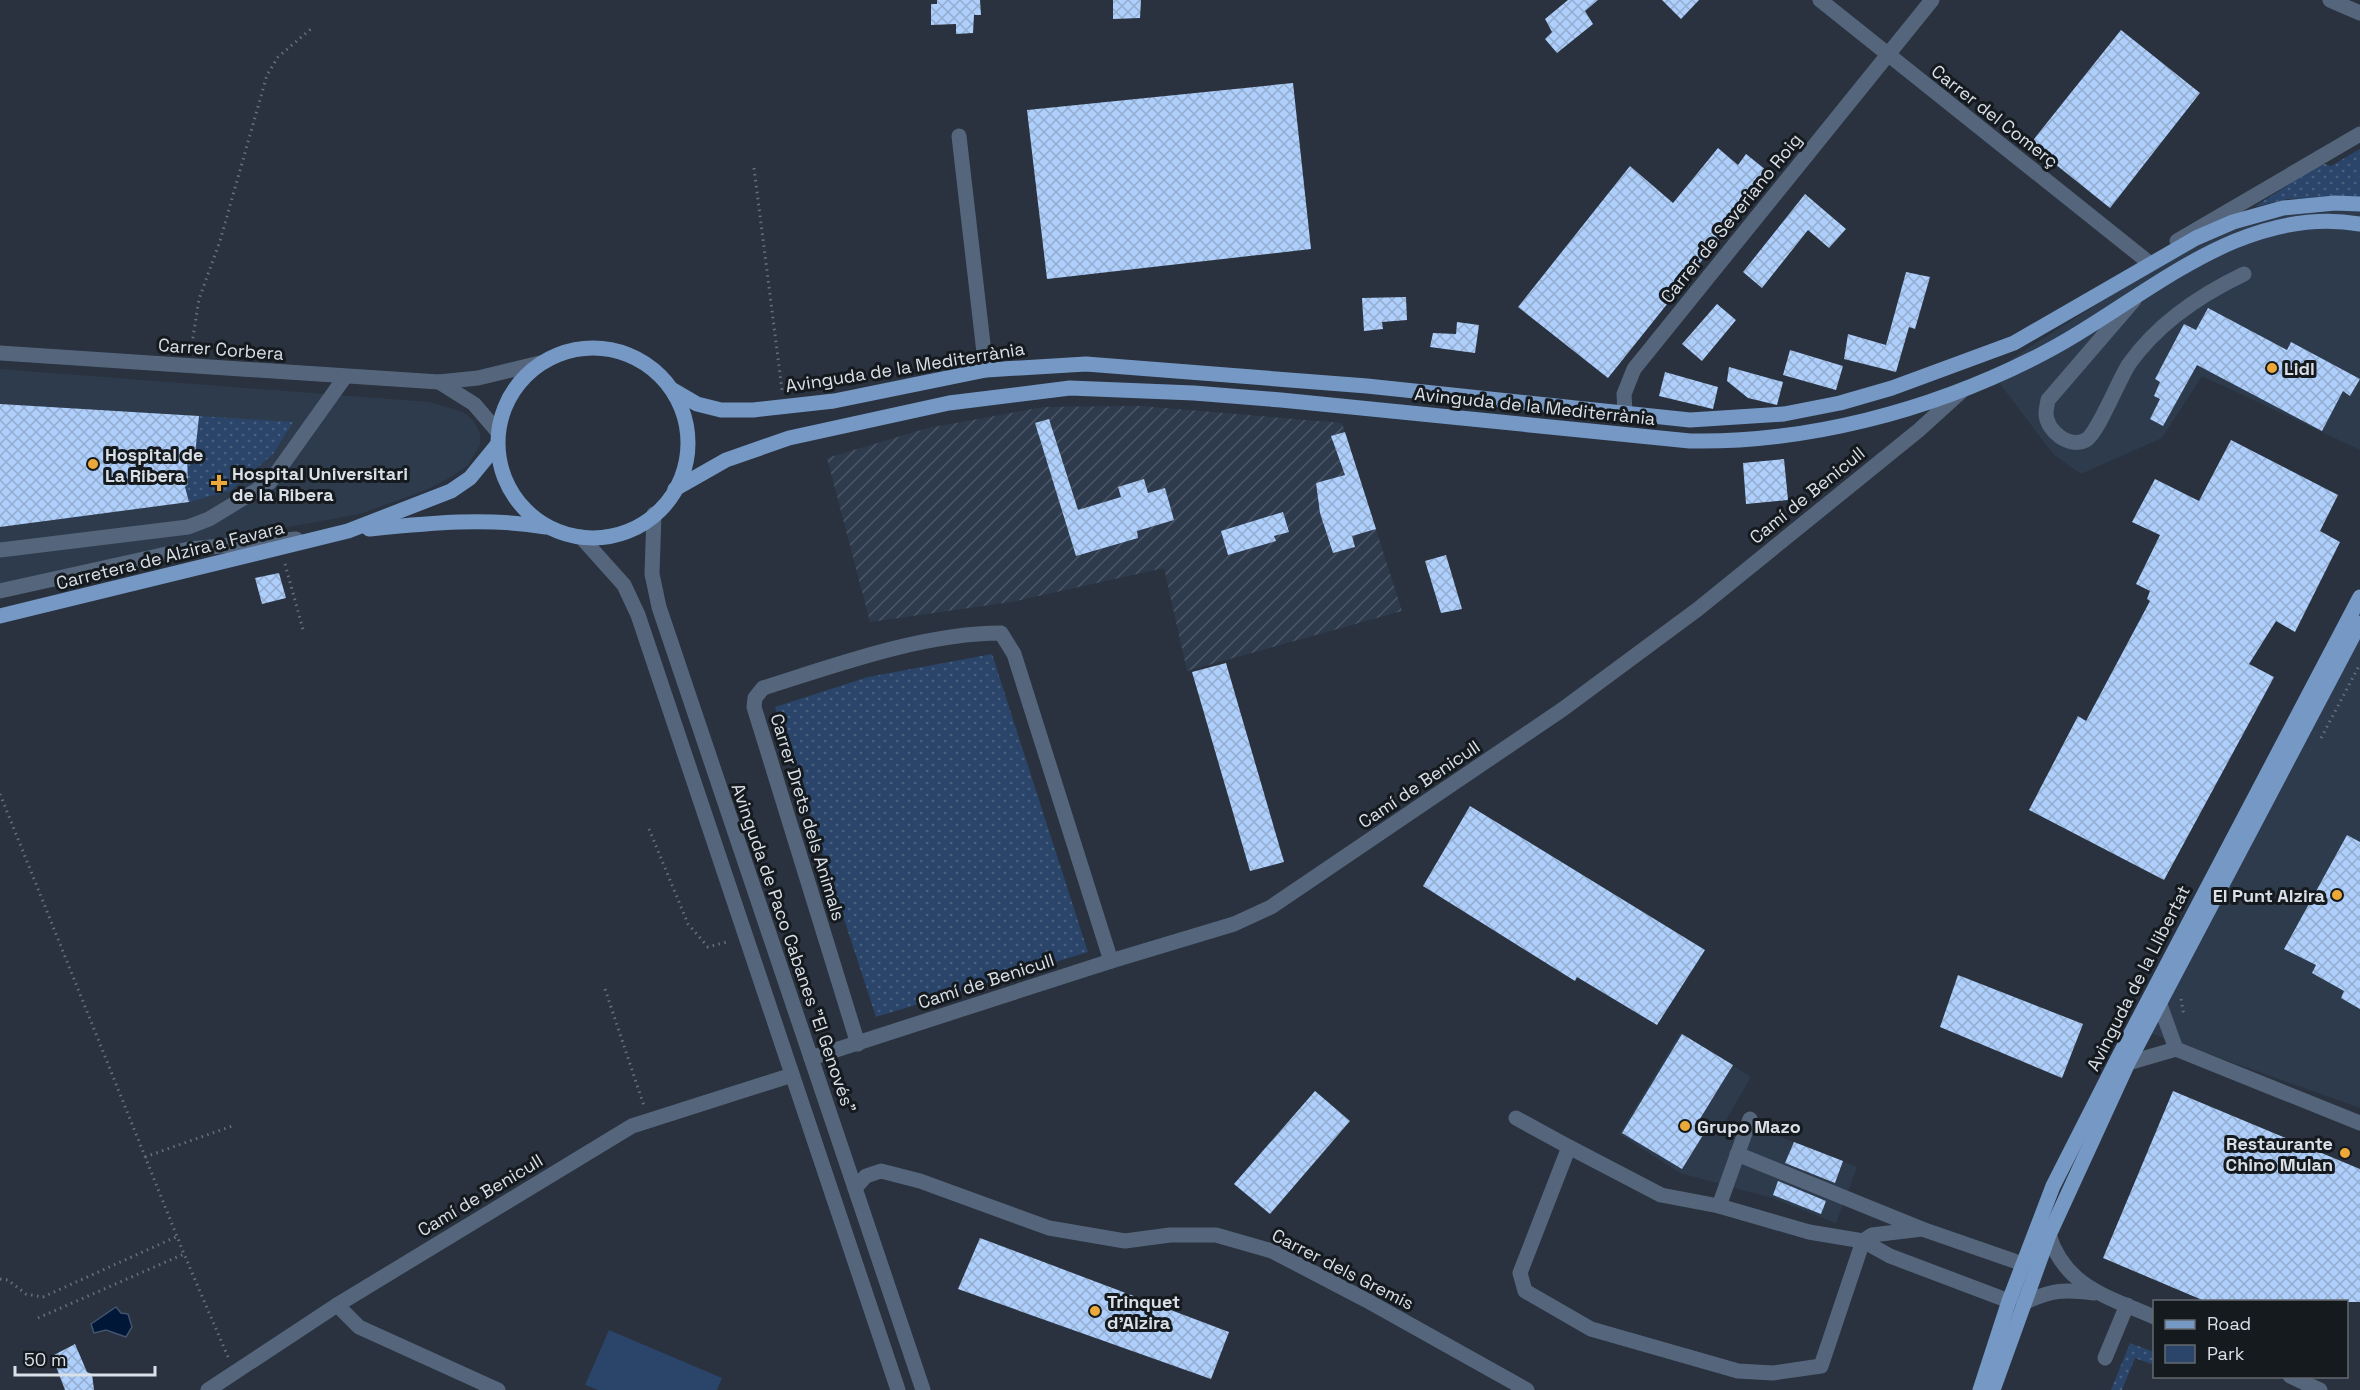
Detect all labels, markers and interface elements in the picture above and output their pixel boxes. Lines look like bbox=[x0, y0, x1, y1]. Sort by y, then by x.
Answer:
street label: Carrer del Comerç bbox=[1927, 59, 2063, 173]
street label: Carrer de Severiano Roig bbox=[1655, 128, 1807, 308]
street label: Carrer Corbera bbox=[157, 333, 285, 365]
street label: Avinguda de la Mediterrània bbox=[784, 337, 1026, 397]
place label: Lidl bbox=[2284, 357, 2315, 380]
marker: Lidl bbox=[2265, 361, 2279, 375]
street label: Avinguda de la Mediterrània bbox=[1414, 382, 1656, 430]
street label: Camí de Benicull bbox=[1745, 441, 1869, 549]
place label: Hospital de La Ribera bbox=[105, 443, 203, 487]
marker: Hospital de La Ribera bbox=[86, 457, 100, 471]
place label: Hospital Universitari de la Ribera bbox=[232, 462, 408, 506]
marker: Hospital Universitari de la Ribera bbox=[210, 474, 228, 492]
street label: Carretera de Alzira a Favara bbox=[54, 516, 286, 594]
street label: Carrer Drets dels Animals bbox=[766, 711, 850, 923]
street label: Camí de Benicull bbox=[1354, 735, 1484, 833]
street label: Avinguda de Paco Cabanes "El Genovés" bbox=[727, 780, 861, 1116]
street label: Avinguda de la Llibertat bbox=[2081, 881, 2195, 1075]
place label: El Punt Alzira bbox=[2213, 884, 2326, 907]
marker: El Punt Alzira bbox=[2330, 888, 2344, 902]
street label: Camí de Benicull bbox=[915, 948, 1057, 1014]
place label: Grupo Mazo bbox=[1697, 1115, 1801, 1138]
marker: Grupo Mazo bbox=[1678, 1119, 1692, 1133]
place label: Restaurante Chino Mulan bbox=[2226, 1132, 2333, 1176]
marker: Restaurante Chino Mulan bbox=[2338, 1146, 2352, 1160]
street label: Camí de Benicull bbox=[413, 1149, 547, 1241]
street label: Carrer dels Gremis bbox=[1268, 1223, 1418, 1315]
place label: Trinquet d'Alzira bbox=[1107, 1290, 1180, 1334]
legend bbox=[2153, 1300, 2348, 1378]
marker: Trinquet d'Alzira bbox=[1088, 1304, 1102, 1318]
text: Road bbox=[2207, 1312, 2251, 1335]
scale bar bbox=[15, 1339, 154, 1377]
text: Park bbox=[2207, 1342, 2245, 1365]
text: 50 m bbox=[24, 1348, 66, 1371]

